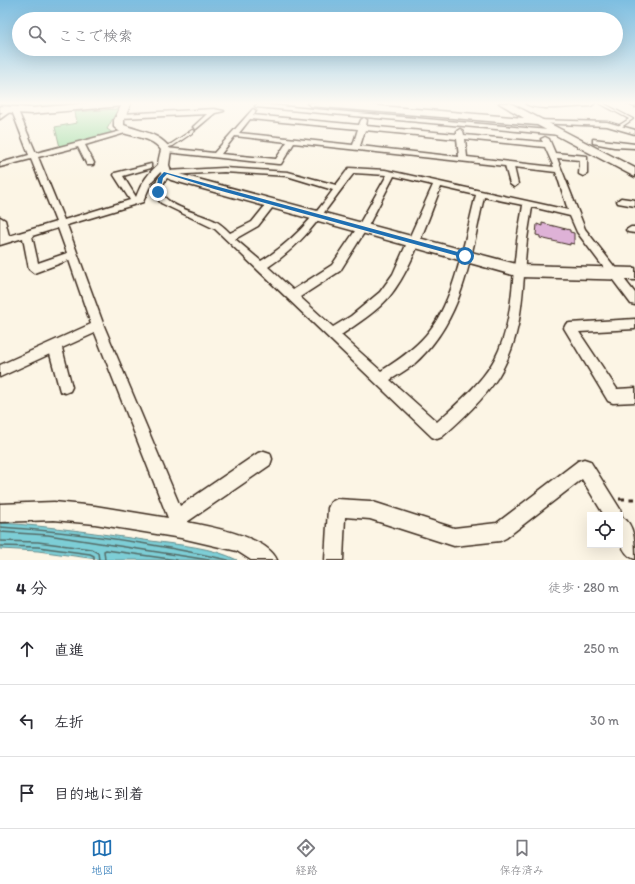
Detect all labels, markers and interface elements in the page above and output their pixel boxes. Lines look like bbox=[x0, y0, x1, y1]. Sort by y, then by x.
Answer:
search box bbox=[12, 12, 623, 56]
icon: search bbox=[26, 23, 48, 45]
text: ここで検索 bbox=[58, 27, 133, 45]
route end bbox=[149, 183, 167, 201]
route start bbox=[456, 247, 474, 265]
map controls bbox=[587, 512, 623, 548]
button: locate bbox=[587, 512, 623, 548]
text: 4 分 bbox=[16, 578, 47, 598]
text: 徒歩 · 280 m bbox=[548, 580, 619, 595]
icon: ahead bbox=[16, 638, 38, 660]
text: 直進 bbox=[54, 641, 84, 659]
text: 250 m bbox=[583, 641, 619, 656]
icon: left bbox=[16, 710, 38, 732]
text: 左折 bbox=[54, 713, 84, 731]
text: 30 m bbox=[590, 713, 619, 728]
icon: arrive bbox=[16, 782, 38, 804]
text: 目的地に到着 bbox=[54, 785, 144, 803]
tab: 地図 bbox=[91, 837, 113, 877]
tab: 経路 bbox=[295, 837, 317, 877]
tab: 保存済み bbox=[500, 837, 544, 877]

